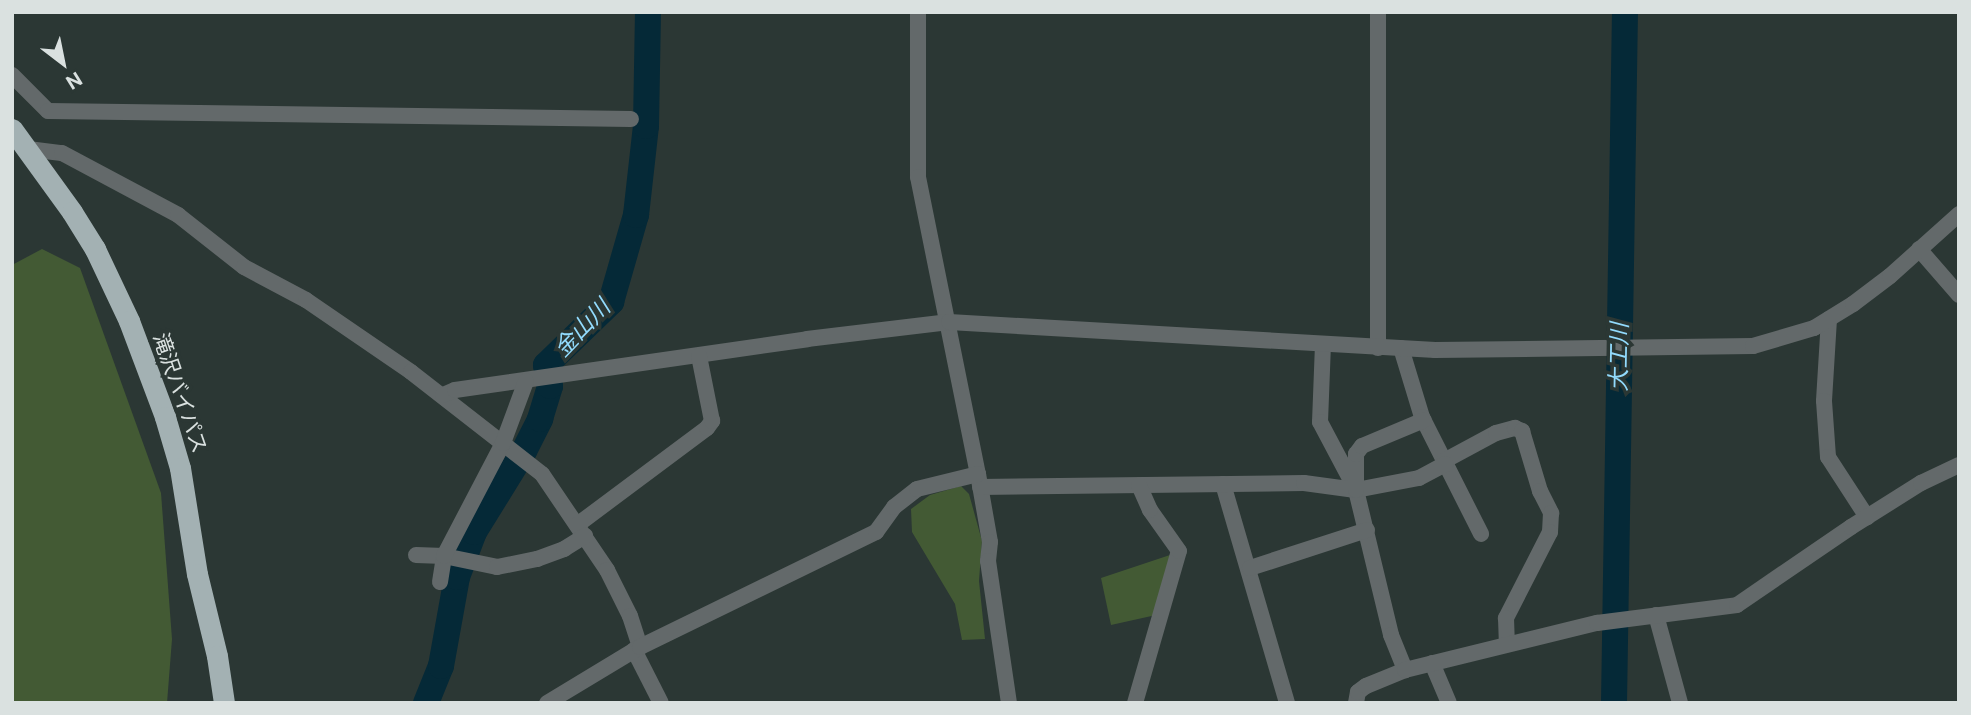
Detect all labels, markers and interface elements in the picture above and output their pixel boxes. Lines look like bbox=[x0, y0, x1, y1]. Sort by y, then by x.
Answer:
north arrow bbox=[28, 28, 98, 98]
text: N bbox=[62, 68, 86, 94]
water label: 金山川 bbox=[548, 294, 616, 362]
water label: 大工川 bbox=[1605, 322, 1633, 392]
street label: 滝沢バイパス bbox=[148, 329, 212, 457]

